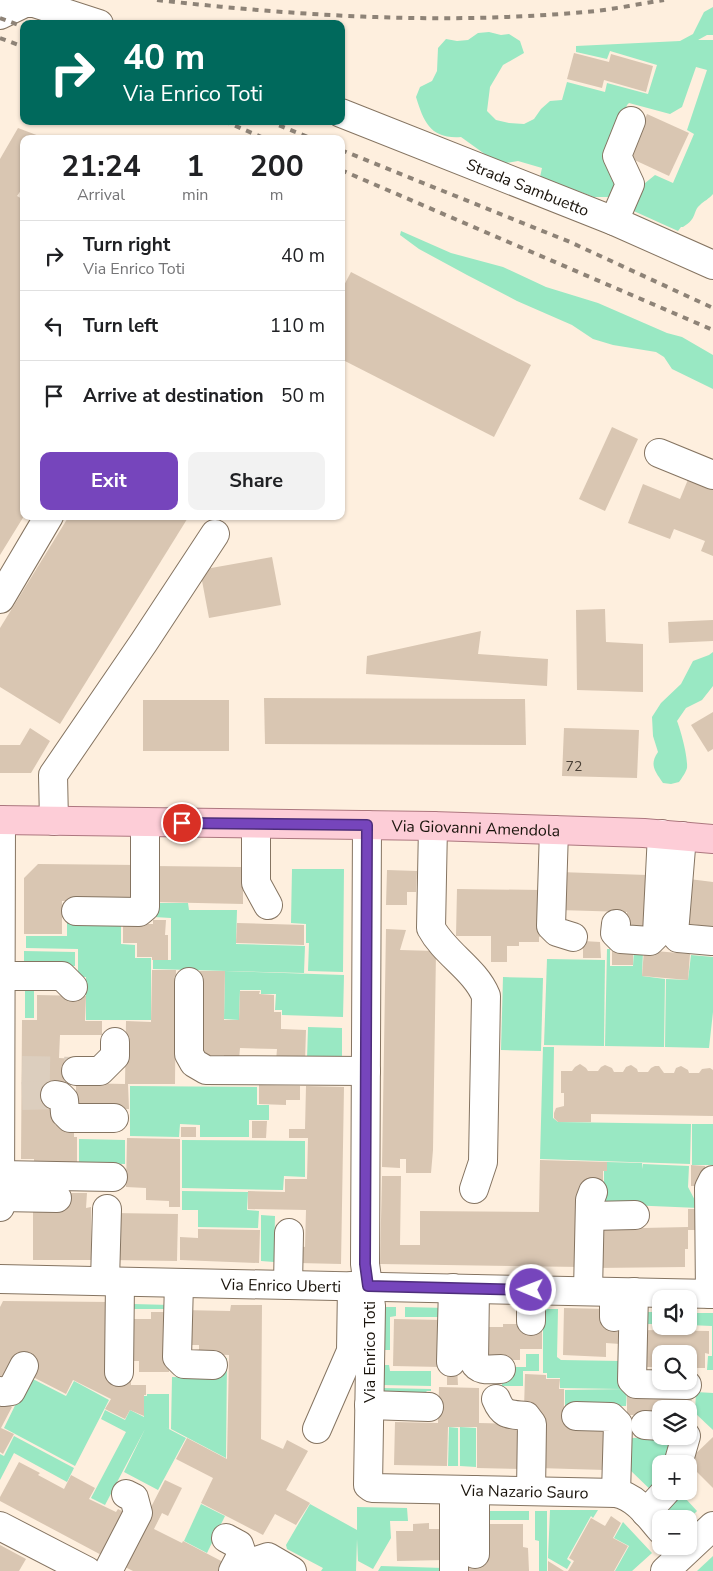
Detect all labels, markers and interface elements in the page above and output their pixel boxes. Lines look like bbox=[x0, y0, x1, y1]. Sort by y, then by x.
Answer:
text: 40 m bbox=[123, 34, 205, 81]
icon: right bbox=[40, 40, 105, 105]
text: Via Enrico Toti bbox=[123, 79, 263, 109]
text: 21:24 bbox=[61, 146, 141, 187]
text: 1 bbox=[186, 146, 204, 187]
text: 200 bbox=[250, 146, 304, 187]
street label: Strada Sambuetto bbox=[463, 154, 592, 222]
text: Arrival bbox=[77, 184, 125, 206]
text: min bbox=[182, 184, 208, 206]
text: m bbox=[270, 184, 284, 206]
text: Turn right bbox=[83, 232, 170, 258]
icon: right bbox=[40, 242, 68, 270]
text: 40 m bbox=[281, 243, 325, 269]
text: Via Enrico Toti bbox=[83, 258, 185, 280]
icon: left bbox=[40, 312, 68, 340]
text: Turn left bbox=[83, 313, 158, 339]
text: 110 m bbox=[270, 313, 325, 339]
icon: arrive bbox=[40, 382, 68, 410]
text: Arrive at destination bbox=[83, 383, 264, 409]
text: 50 m bbox=[281, 383, 325, 409]
button: Exit bbox=[40, 452, 178, 510]
button: Share bbox=[188, 452, 325, 510]
house number: 72 bbox=[566, 757, 582, 776]
pin bbox=[161, 802, 203, 844]
icon: arrive bbox=[168, 809, 196, 837]
street label: Via Giovanni Amendola bbox=[391, 815, 560, 842]
position arrow bbox=[504, 1263, 556, 1315]
street label: Via Enrico Uberti bbox=[219, 1274, 341, 1298]
map controls bbox=[652, 1290, 697, 1555]
button: sound bbox=[652, 1290, 697, 1335]
street label: Via Enrico Toti bbox=[359, 1301, 381, 1404]
button: search bbox=[652, 1345, 697, 1390]
button: layers bbox=[652, 1400, 697, 1445]
button: + bbox=[652, 1455, 697, 1500]
street label: Via Nazario Sauro bbox=[459, 1480, 589, 1504]
button: − bbox=[652, 1510, 697, 1555]

